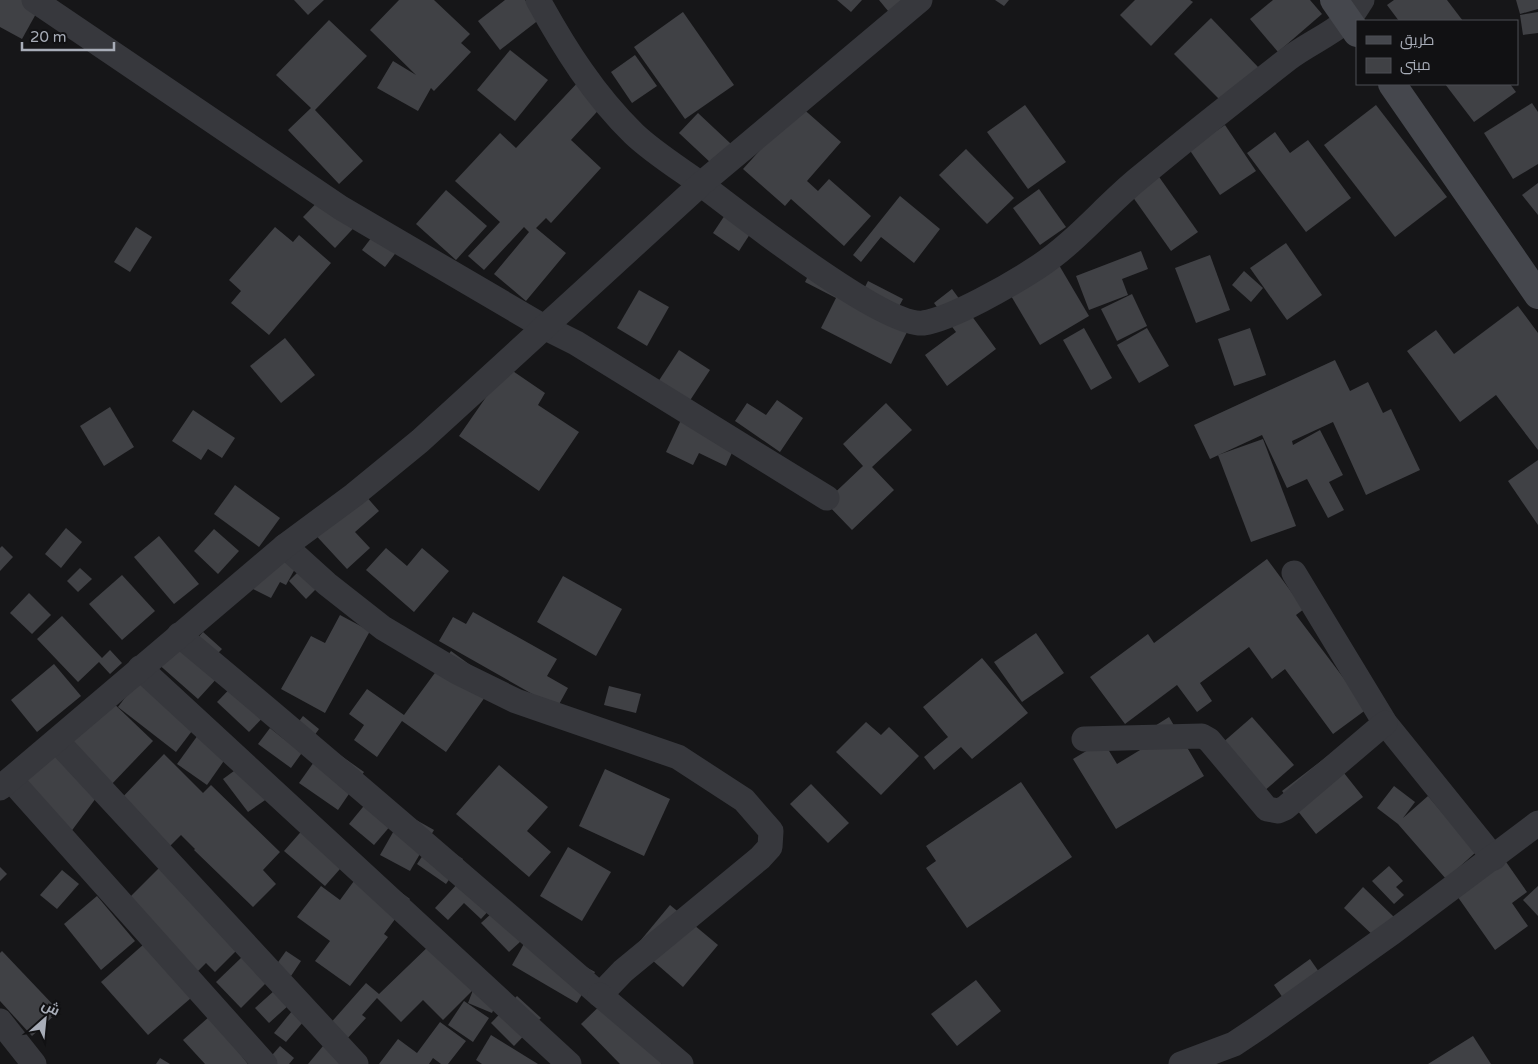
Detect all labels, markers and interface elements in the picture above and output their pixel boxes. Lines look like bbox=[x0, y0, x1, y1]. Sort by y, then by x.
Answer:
scale bar bbox=[22, 20, 115, 52]
legend bbox=[1356, 20, 1518, 85]
text: 20 m bbox=[30, 28, 67, 46]
text: طريق bbox=[1400, 31, 1434, 50]
text: مبنى bbox=[1400, 56, 1431, 75]
north arrow bbox=[20, 994, 70, 1044]
text: ش bbox=[39, 996, 63, 1020]

